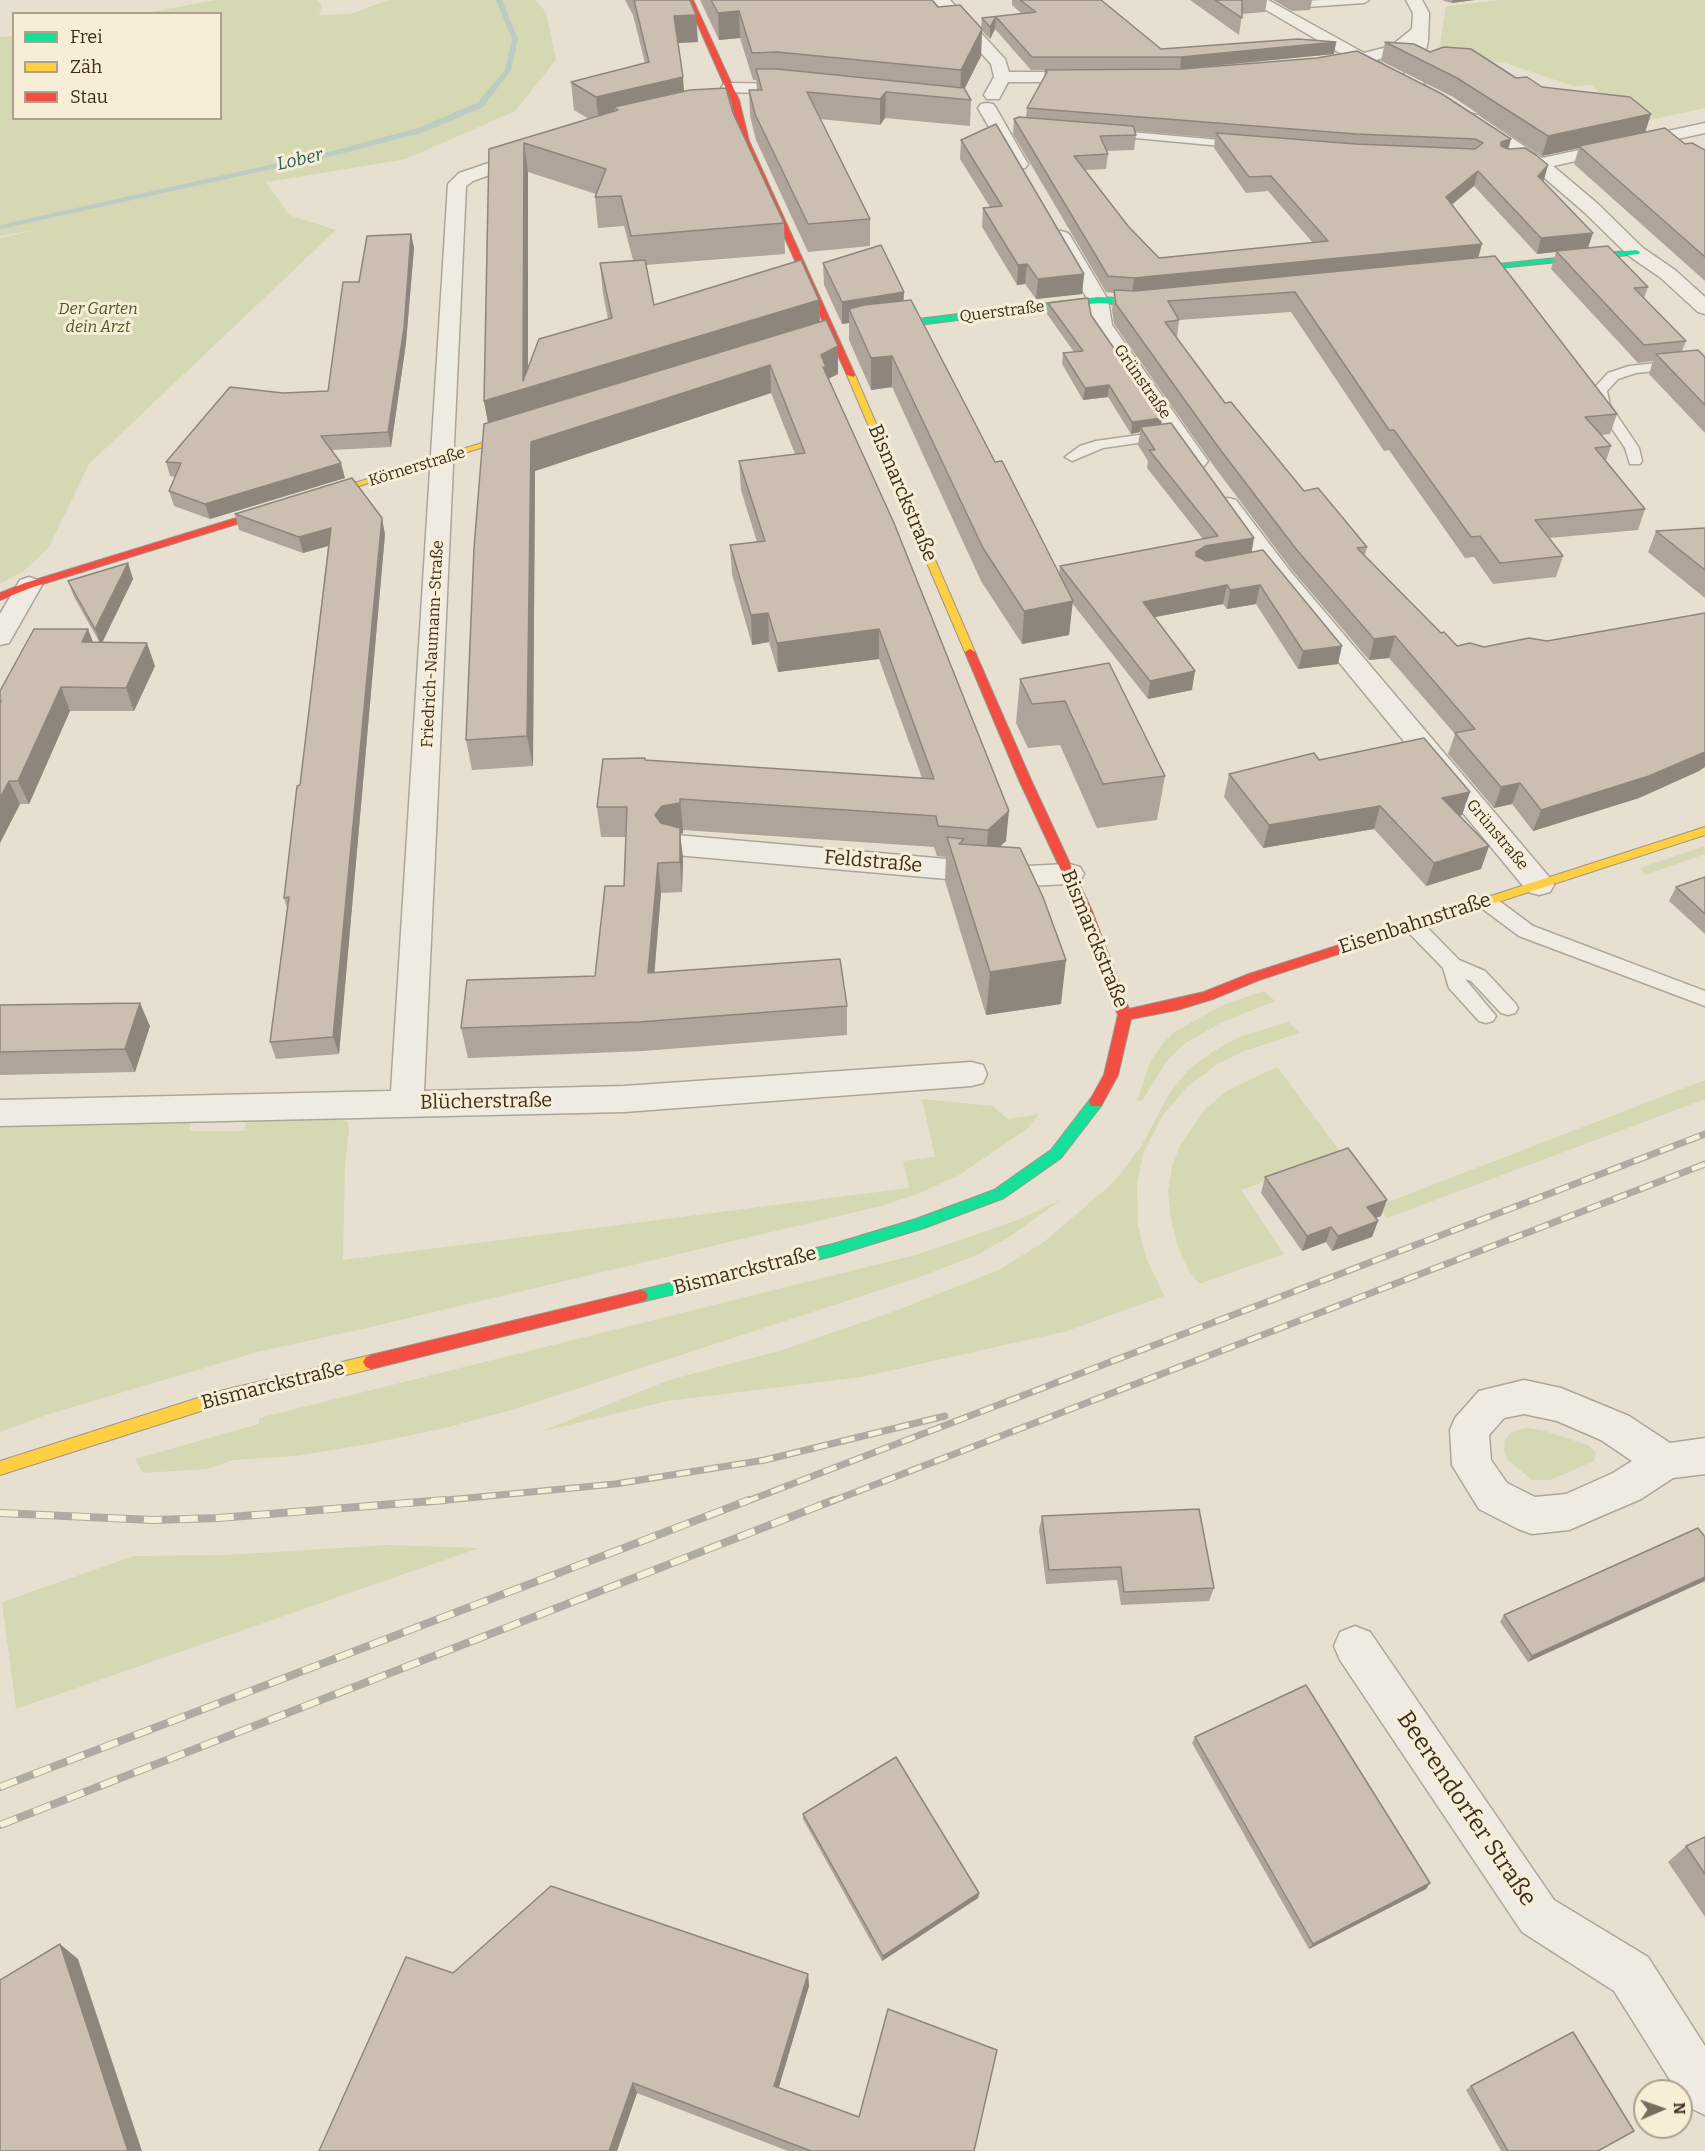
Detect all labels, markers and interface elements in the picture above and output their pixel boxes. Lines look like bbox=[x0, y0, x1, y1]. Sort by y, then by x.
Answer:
legend bbox=[12, 12, 222, 120]
text: Frei bbox=[70, 26, 103, 48]
text: Zäh bbox=[70, 56, 102, 78]
text: Stau bbox=[70, 86, 108, 108]
water label: Lober bbox=[275, 144, 325, 176]
street label: Querstraße bbox=[959, 297, 1045, 327]
park label: Der Garten dein Arzt bbox=[58, 300, 138, 338]
street label: Grünstraße bbox=[1109, 341, 1175, 423]
street label: Bismarckstraße bbox=[862, 421, 942, 565]
street label: Körnerstraße bbox=[366, 443, 468, 491]
street label: Friedrich-Naumann-Straße bbox=[418, 540, 448, 748]
street label: Grünstraße bbox=[1462, 796, 1532, 874]
street label: Feldstraße bbox=[823, 846, 923, 878]
street label: Bismarckstraße bbox=[1055, 866, 1133, 1012]
street label: Eisenbahnstraße bbox=[1336, 888, 1494, 960]
street label: Blücherstraße bbox=[420, 1089, 552, 1115]
street label: Bismarckstraße bbox=[671, 1242, 819, 1300]
street label: Bismarckstraße bbox=[199, 1357, 347, 1415]
street label: Beerendorfer Straße bbox=[1390, 1706, 1542, 1912]
north arrow bbox=[1633, 2079, 1693, 2139]
text: N bbox=[1670, 2102, 1689, 2115]

